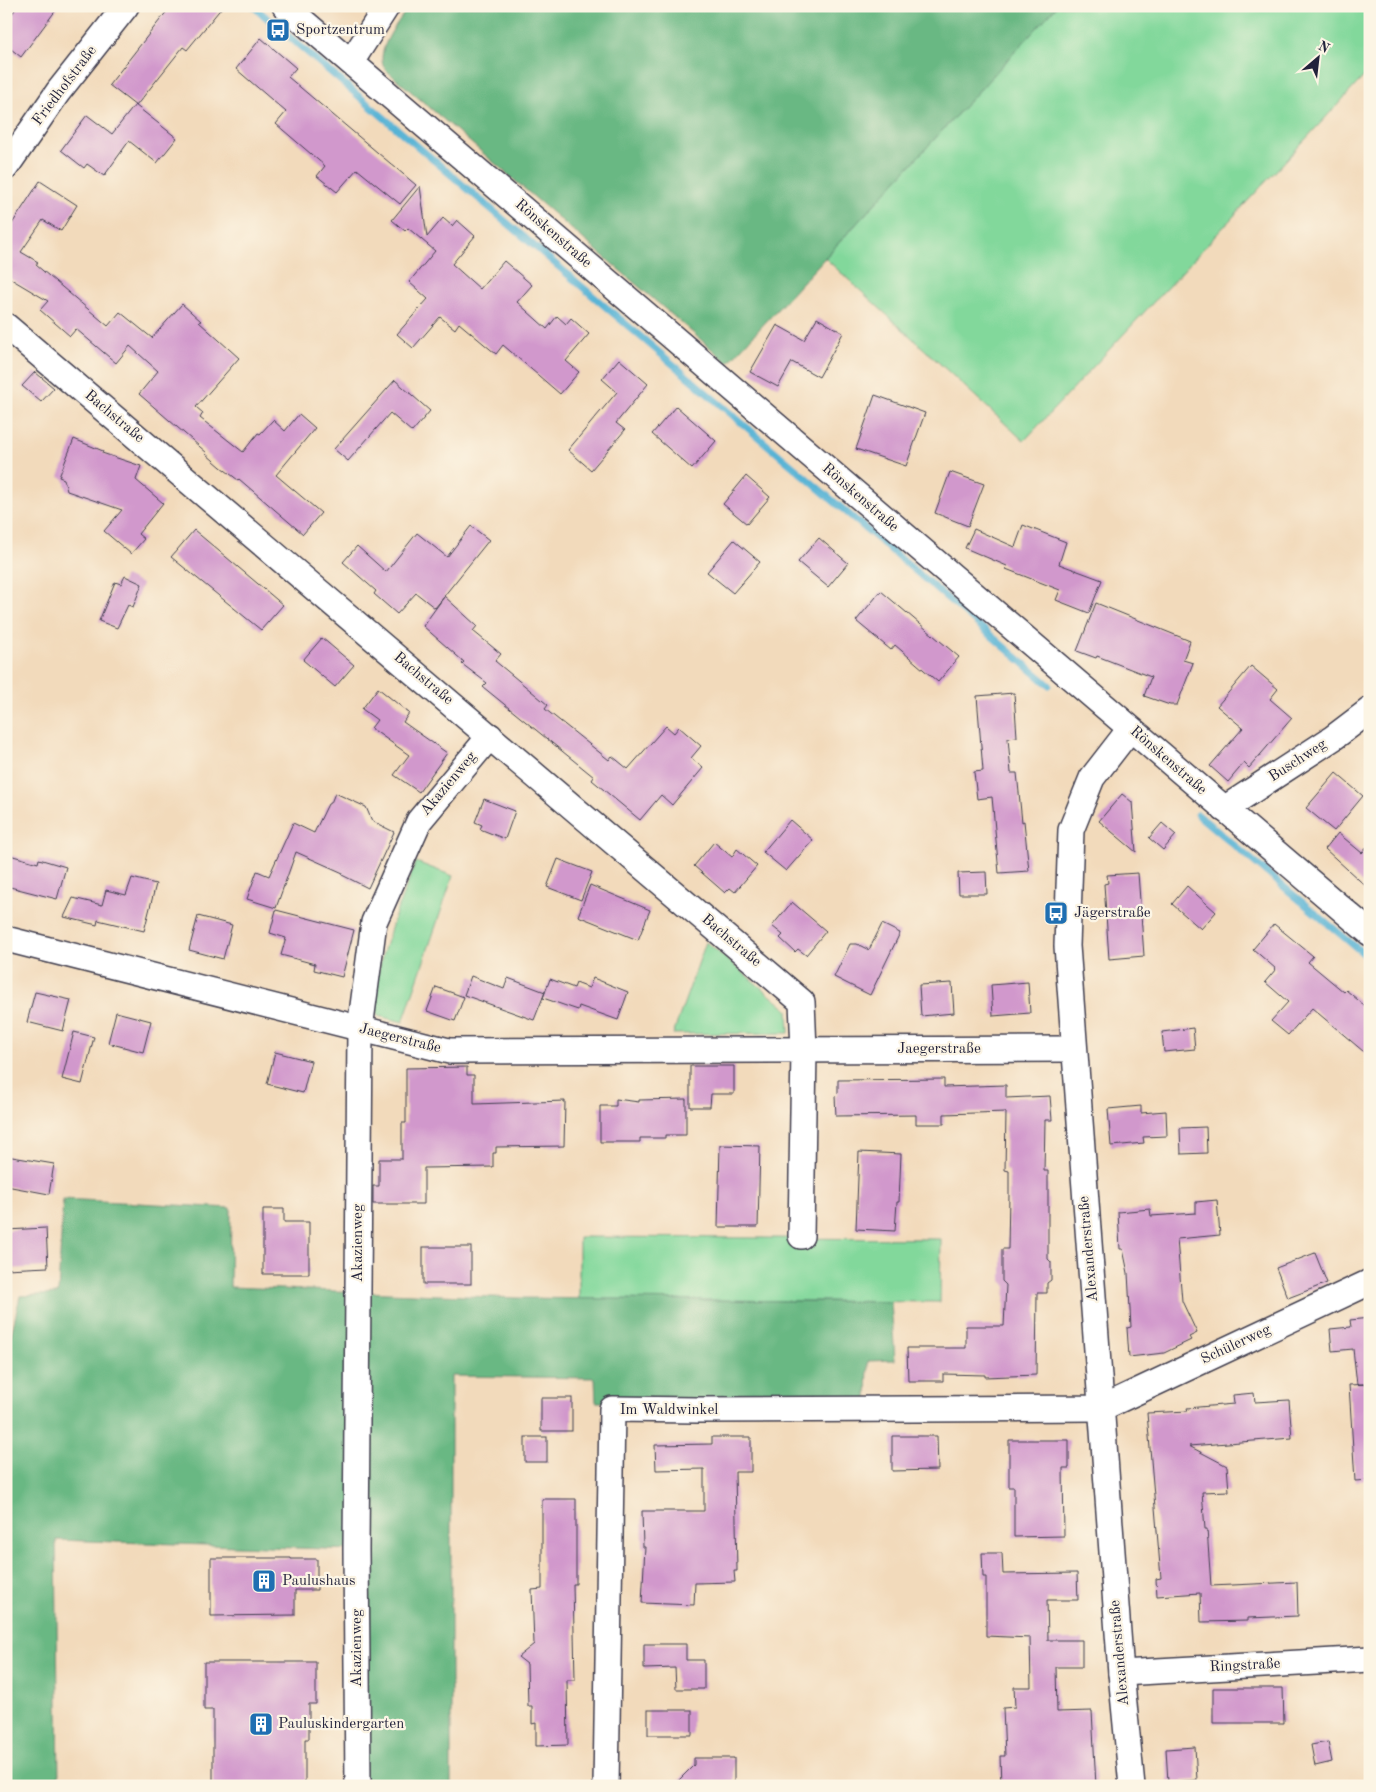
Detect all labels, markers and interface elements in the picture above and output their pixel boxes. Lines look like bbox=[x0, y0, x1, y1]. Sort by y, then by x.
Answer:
bus stop icon: Sportzentrum bbox=[265, 17, 291, 43]
place label: Sportzentrum bbox=[296, 23, 385, 38]
north arrow bbox=[1294, 32, 1344, 82]
text: N bbox=[1316, 39, 1332, 56]
street label: Friedhofstraße bbox=[30, 43, 100, 129]
street label: Rönskenstraße bbox=[512, 197, 594, 271]
street label: Bachstraße bbox=[81, 388, 147, 446]
street label: Rönskenstraße bbox=[819, 461, 901, 535]
street label: Bachstraße bbox=[390, 650, 456, 708]
street label: Rönskenstraße bbox=[1127, 724, 1209, 798]
street label: Buschweg bbox=[1266, 737, 1330, 785]
street label: Akazienweg bbox=[418, 749, 480, 819]
bus stop icon: Jägerstraße bbox=[1043, 900, 1069, 926]
place label: Jägerstraße bbox=[1074, 906, 1151, 921]
street label: Bachstraße bbox=[698, 912, 764, 970]
street label: Jaegerstraße bbox=[358, 1022, 443, 1056]
street label: Jaegerstraße bbox=[897, 1042, 981, 1057]
street label: Alexanderstraße bbox=[1077, 1195, 1101, 1303]
street label: Akazienweg bbox=[351, 1204, 366, 1282]
street label: Schülerweg bbox=[1199, 1322, 1273, 1368]
street label: Im Waldwinkel bbox=[620, 1403, 718, 1418]
building icon: Paulushaus bbox=[251, 1568, 277, 1594]
place label: Paulushaus bbox=[282, 1574, 356, 1589]
street label: Alexanderstraße bbox=[1108, 1599, 1132, 1707]
street label: Akazienweg bbox=[350, 1609, 365, 1687]
street label: Ringstraße bbox=[1209, 1657, 1281, 1675]
building icon: Pauluskindergarten bbox=[248, 1711, 274, 1737]
place label: Pauluskindergarten bbox=[278, 1717, 404, 1732]

